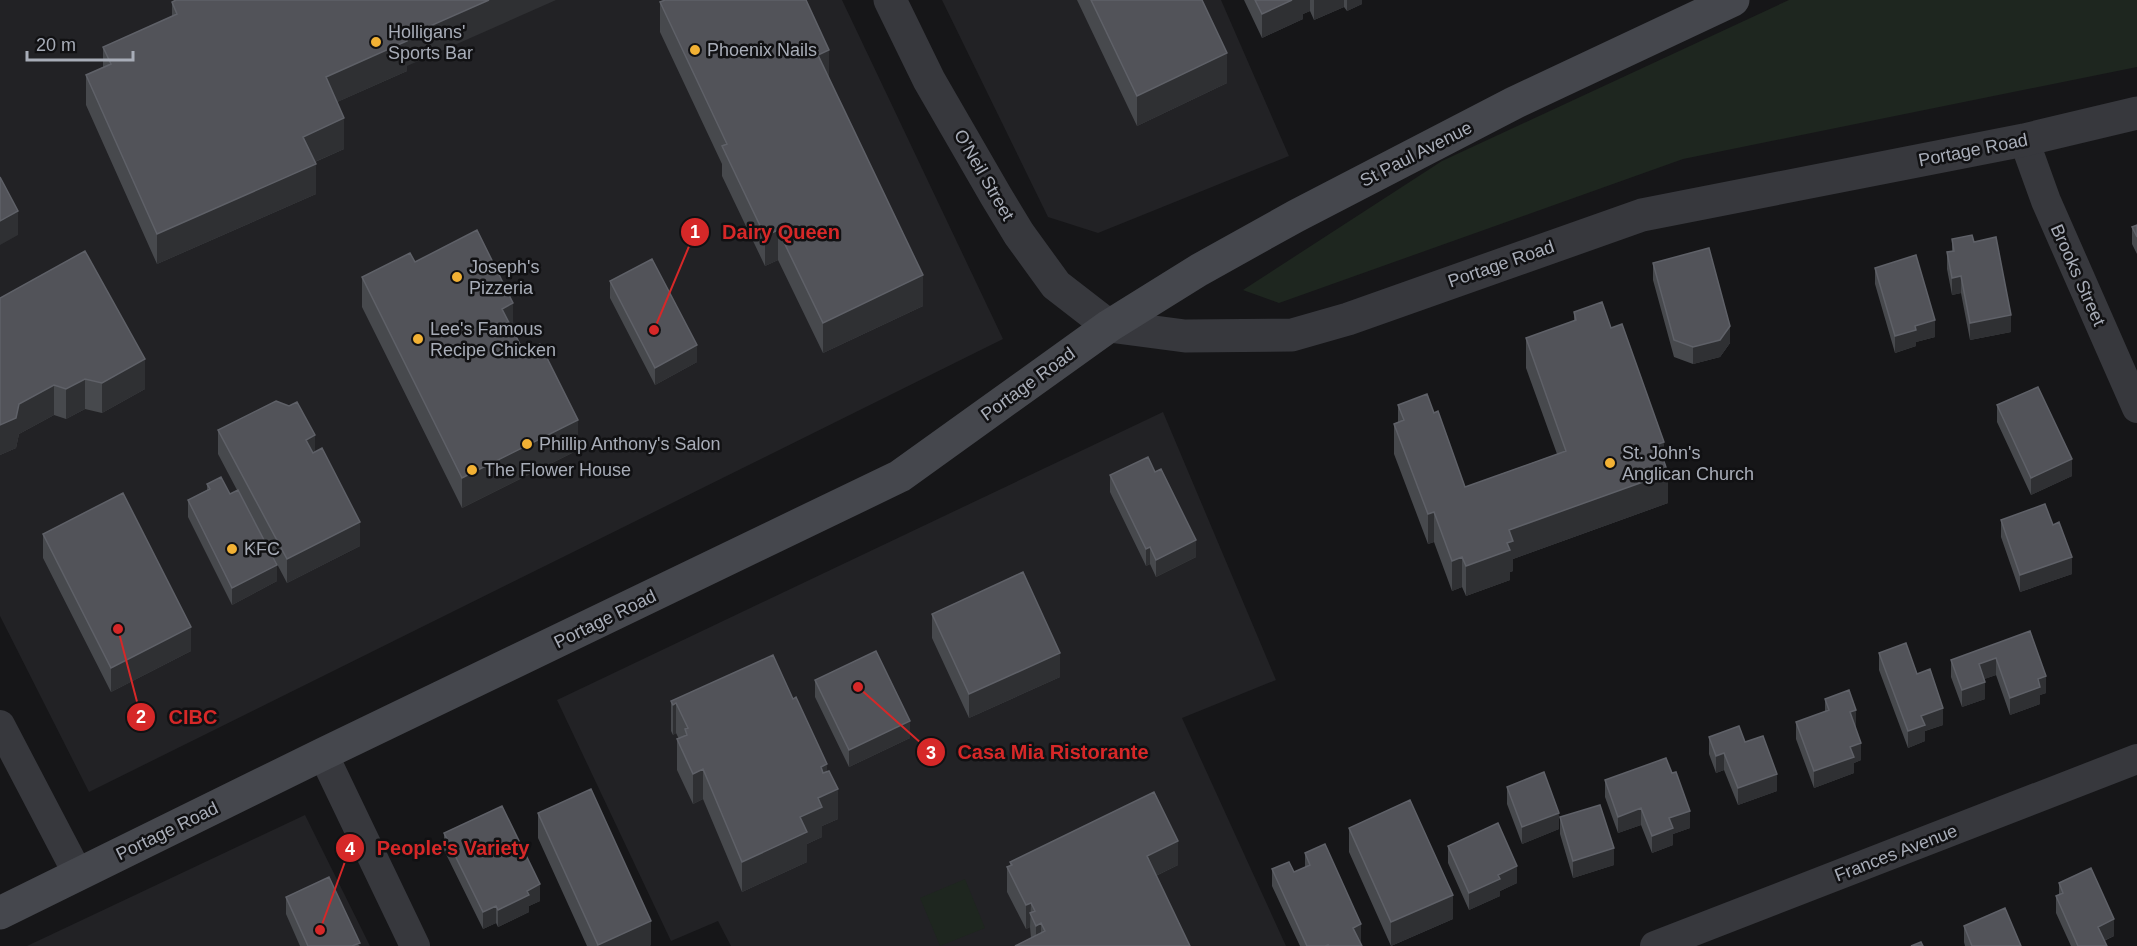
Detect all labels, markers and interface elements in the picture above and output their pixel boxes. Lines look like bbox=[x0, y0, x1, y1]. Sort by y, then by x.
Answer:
place label: Holligans' Sports Bar bbox=[388, 22, 473, 63]
scale bar bbox=[27, 24, 134, 62]
text: 20 m bbox=[36, 35, 76, 55]
marker: Holligans' Sports Bar bbox=[369, 35, 383, 49]
place label: Phoenix Nails bbox=[707, 40, 817, 60]
marker: Phoenix Nails bbox=[688, 43, 702, 57]
street label: St Paul Avenue bbox=[1357, 117, 1475, 191]
street label: O'Neil Street bbox=[950, 126, 1018, 224]
street label: Portage Road bbox=[1917, 130, 2029, 170]
callout: Dairy Queen bbox=[680, 213, 852, 251]
text: Dairy Queen bbox=[722, 221, 840, 243]
street label: Brooks Street bbox=[2047, 221, 2109, 329]
text: 1 bbox=[690, 222, 700, 242]
street label: Portage Road bbox=[1445, 236, 1557, 292]
place label: Joseph's Pizzeria bbox=[469, 257, 539, 298]
marker: Joseph's Pizzeria bbox=[450, 270, 464, 284]
place label: Lee's Famous Recipe Chicken bbox=[430, 319, 556, 360]
marker: Lee's Famous Recipe Chicken bbox=[411, 332, 425, 346]
street label: Portage Road bbox=[977, 343, 1079, 425]
place label: Phillip Anthony's Salon bbox=[539, 434, 721, 454]
marker: Phillip Anthony's Salon bbox=[520, 437, 534, 451]
place label: St. John's Anglican Church bbox=[1622, 443, 1754, 484]
marker: St. John's Anglican Church bbox=[1603, 456, 1617, 470]
place label: The Flower House bbox=[484, 460, 631, 480]
marker: The Flower House bbox=[465, 463, 479, 477]
place label: KFC bbox=[244, 539, 280, 559]
marker: KFC bbox=[225, 542, 239, 556]
street label: Portage Road bbox=[551, 586, 659, 652]
callout: CIBC bbox=[126, 698, 229, 736]
text: CIBC bbox=[169, 706, 217, 728]
text: 2 bbox=[136, 707, 146, 727]
callout: Casa Mia Ristorante bbox=[916, 733, 1161, 771]
text: Casa Mia Ristorante bbox=[957, 741, 1149, 763]
text: 3 bbox=[926, 743, 936, 763]
street label: Portage Road bbox=[113, 798, 221, 864]
street label: Frances Avenue bbox=[1832, 820, 1960, 886]
callout: People's Variety bbox=[335, 829, 542, 867]
text: People's Variety bbox=[377, 837, 530, 859]
text: 4 bbox=[345, 839, 355, 859]

